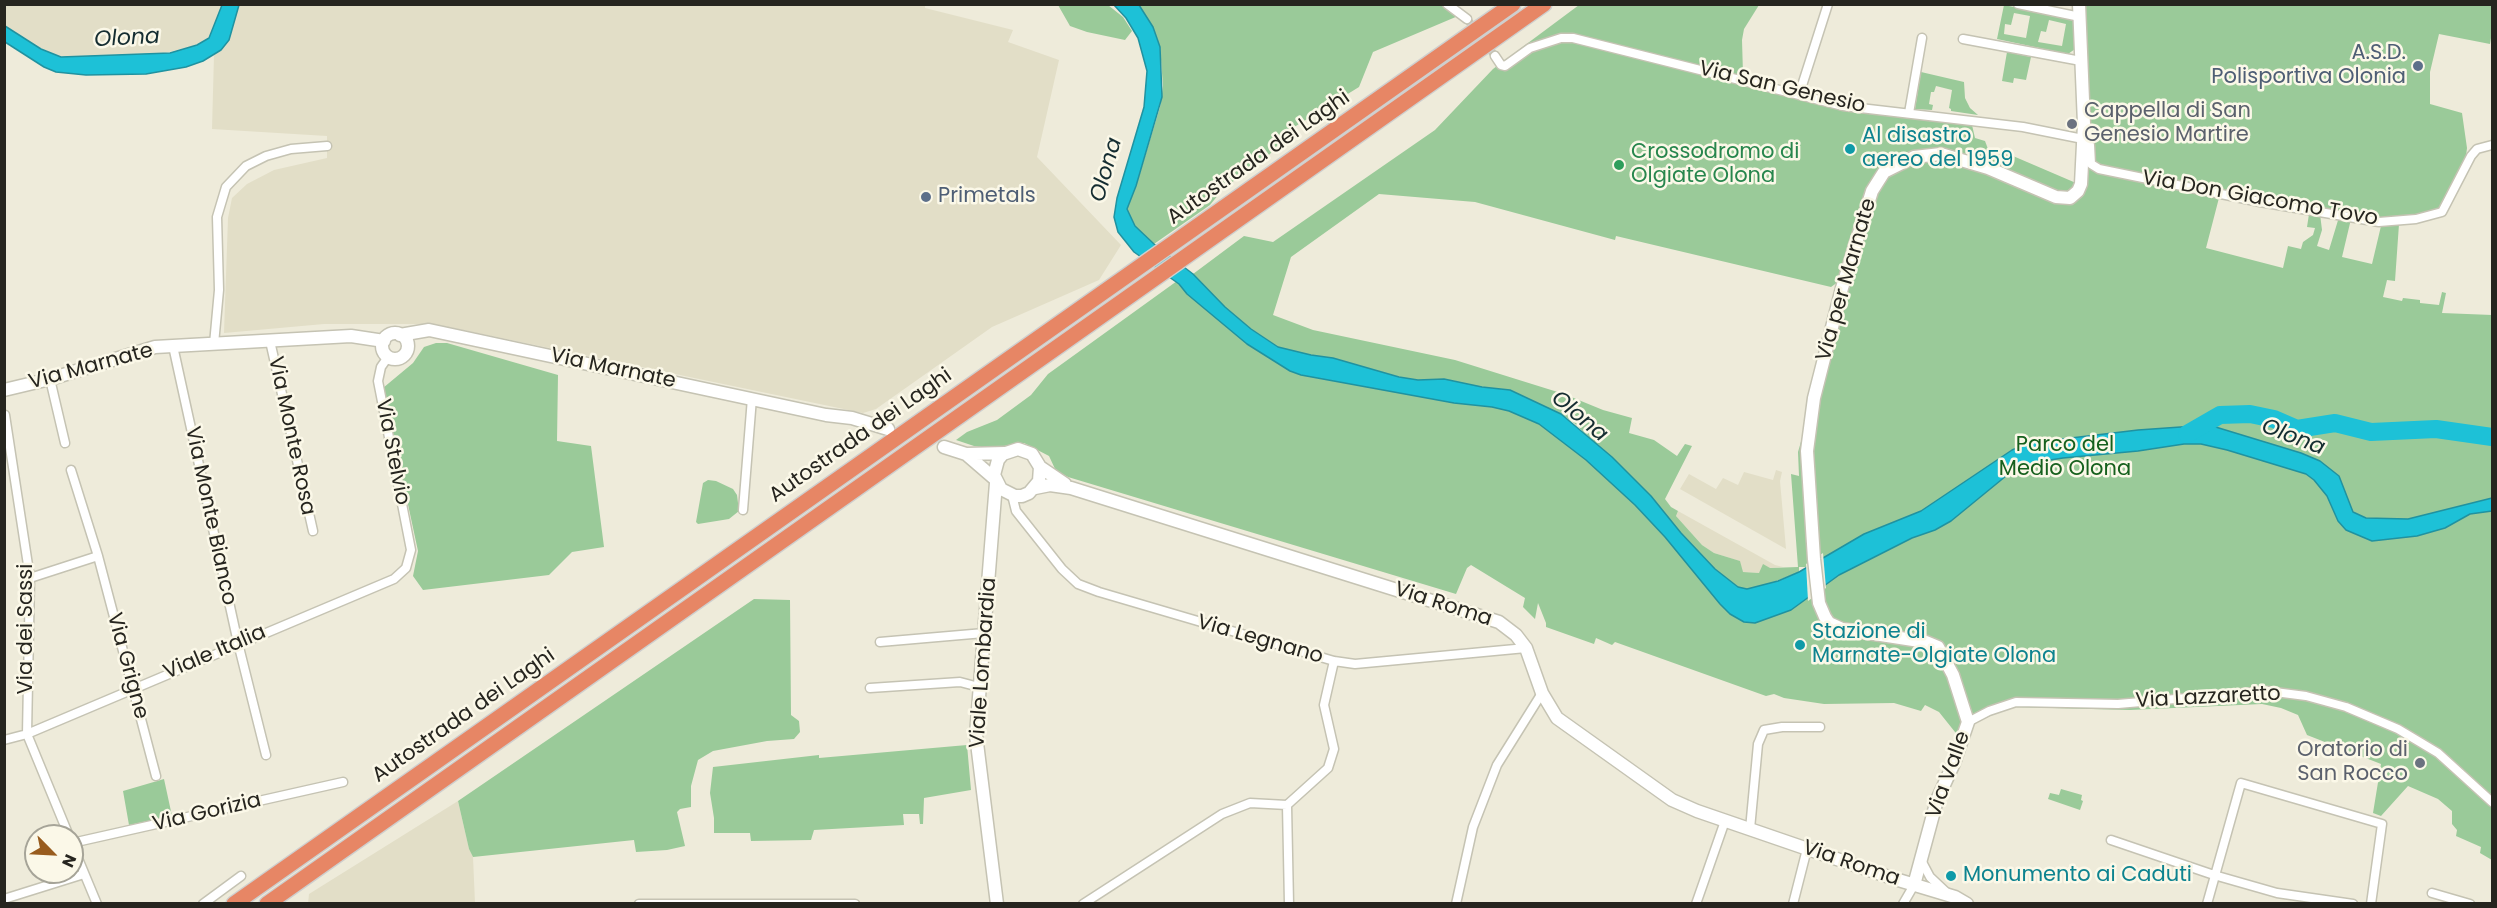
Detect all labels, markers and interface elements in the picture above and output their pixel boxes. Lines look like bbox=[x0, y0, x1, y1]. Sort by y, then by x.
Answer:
water label: Olona bbox=[93, 24, 161, 54]
place label: A.S.D. Polisportiva Olonia bbox=[2211, 41, 2406, 91]
street label: Via San Genesio bbox=[1696, 57, 1868, 119]
marker: A.S.D. Polisportiva Olonia bbox=[2411, 59, 2425, 73]
street label: Autostrada dei Laghi bbox=[1163, 85, 1355, 231]
place label: Cappella di San Genesio Martire bbox=[2084, 99, 2251, 149]
marker: Cappella di San Genesio Martire bbox=[2065, 117, 2079, 131]
place label: Al disastro aereo del 1959 bbox=[1862, 124, 2013, 174]
water label: Olona bbox=[1085, 135, 1129, 205]
place label: Crossodromo di Olgiate Olona bbox=[1631, 140, 1799, 190]
marker: Al disastro aereo del 1959 bbox=[1843, 142, 1857, 156]
marker: Crossodromo di Olgiate Olona bbox=[1612, 158, 1626, 172]
street label: Via Don Giacomo Tovo bbox=[2140, 166, 2380, 232]
place label: Primetals bbox=[938, 184, 1036, 210]
marker: Primetals bbox=[919, 190, 933, 204]
street label: Via per Marnate bbox=[1812, 196, 1882, 364]
street label: Via Marnate bbox=[26, 338, 156, 396]
street label: Via Marnate bbox=[548, 343, 678, 395]
street label: Via Monte Rosa bbox=[262, 354, 320, 518]
street label: Autostrada dei Laghi bbox=[765, 363, 957, 509]
water label: Olona bbox=[1545, 386, 1613, 448]
street label: Via Stelvio bbox=[369, 397, 415, 507]
water label: Olona bbox=[2258, 414, 2328, 462]
street label: Via Monte Bianco bbox=[179, 424, 241, 608]
park label: Parco del Medio Olona bbox=[1999, 433, 2131, 483]
street label: Via dei Sassi bbox=[14, 564, 40, 694]
street label: Viale Lombardia bbox=[965, 577, 1003, 749]
street label: Via Roma bbox=[1391, 577, 1495, 633]
street label: Via Grigne bbox=[101, 610, 153, 722]
street label: Via Legnano bbox=[1194, 610, 1326, 670]
street label: Viale Italia bbox=[160, 620, 270, 686]
place label: Stazione di Marnate-Olgiate Olona bbox=[1812, 620, 2056, 670]
marker: Stazione di Marnate-Olgiate Olona bbox=[1793, 638, 1807, 652]
street label: Autostrada dei Laghi bbox=[368, 643, 560, 789]
street label: Via Lazzaretto bbox=[2135, 682, 2281, 714]
street label: Via Valle bbox=[1922, 728, 1976, 822]
place label: Oratorio di San Rocco bbox=[2297, 738, 2408, 788]
marker: Oratorio di San Rocco bbox=[2413, 756, 2427, 770]
street label: Via Gorizia bbox=[150, 788, 264, 838]
north arrow bbox=[24, 824, 84, 884]
street label: Via Roma bbox=[1799, 836, 1903, 892]
text: N bbox=[56, 851, 82, 871]
place label: Monumento ai Caduti bbox=[1963, 863, 2192, 889]
marker: Monumento ai Caduti bbox=[1944, 869, 1958, 883]

